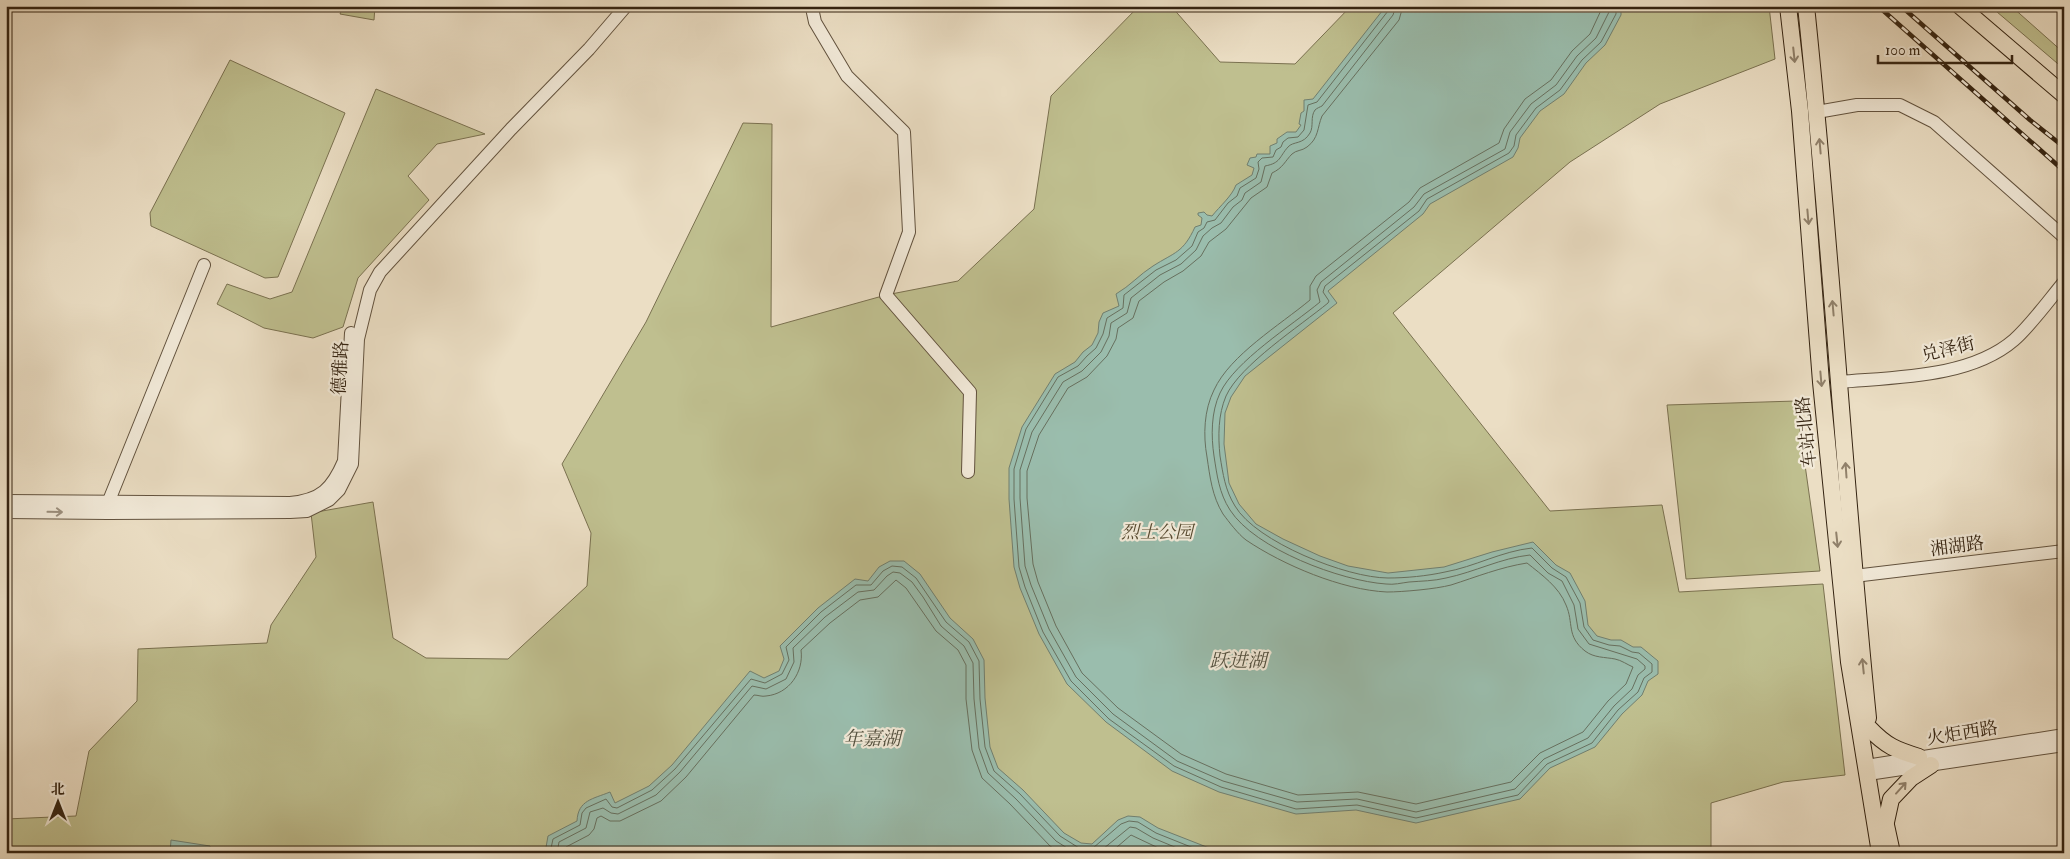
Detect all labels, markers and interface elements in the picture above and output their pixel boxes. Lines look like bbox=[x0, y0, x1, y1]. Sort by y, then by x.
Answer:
scale bar bbox=[1878, 32, 2011, 64]
text: 100 m bbox=[1885, 41, 1921, 60]
one-way arrow bbox=[1789, 46, 1799, 62]
one-way arrow bbox=[1815, 138, 1825, 154]
one-way arrow bbox=[1804, 208, 1813, 224]
one-way arrow bbox=[1829, 300, 1838, 316]
street label: 兑泽街 bbox=[1919, 332, 1977, 367]
street label: 德雅路 bbox=[328, 340, 353, 396]
one-way arrow bbox=[1816, 370, 1826, 386]
street label: 车站北路 bbox=[1791, 395, 1822, 469]
one-way arrow bbox=[1841, 462, 1851, 478]
one-way arrow bbox=[47, 508, 63, 517]
park label: 烈士公园 bbox=[1121, 521, 1196, 544]
one-way arrow bbox=[1832, 532, 1842, 548]
street label: 湘湖路 bbox=[1929, 532, 1985, 561]
water label: 跃进湖 bbox=[1209, 649, 1269, 673]
one-way arrow bbox=[1858, 659, 1868, 675]
street label: 火炬西路 bbox=[1925, 717, 1999, 750]
water label: 年嘉湖 bbox=[843, 727, 903, 751]
north arrow bbox=[32, 776, 82, 826]
text: 北 bbox=[51, 781, 65, 798]
one-way arrow bbox=[1895, 782, 1907, 795]

